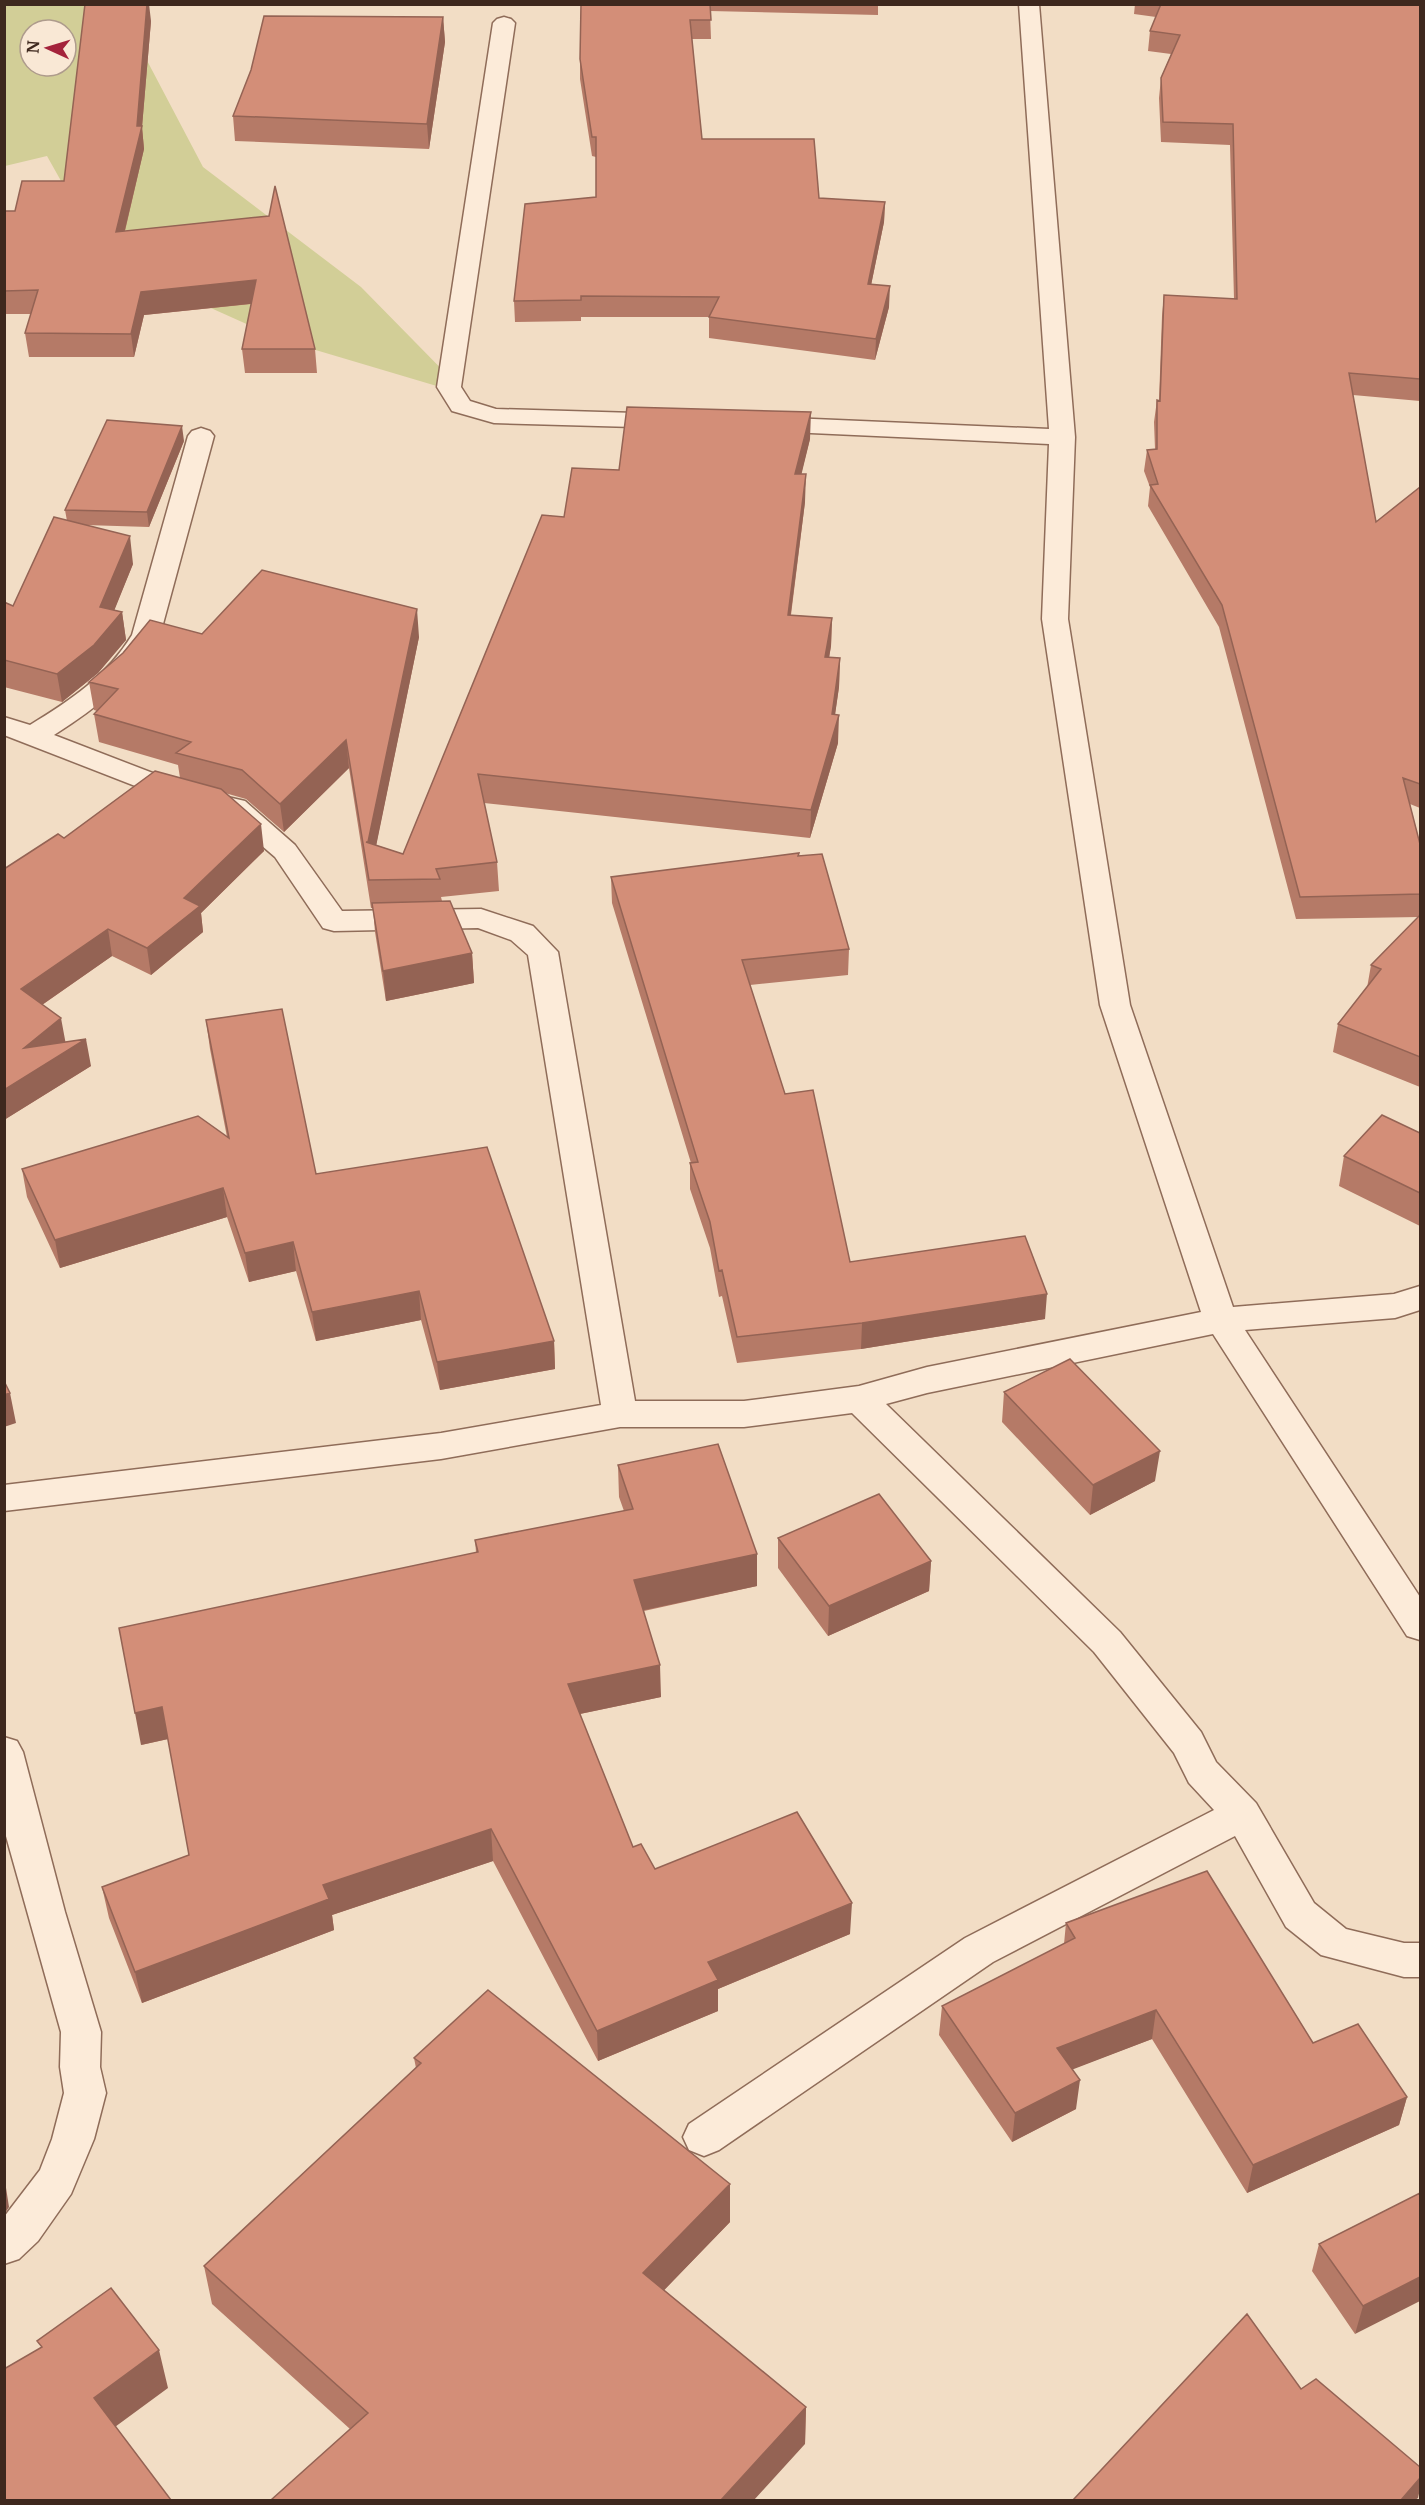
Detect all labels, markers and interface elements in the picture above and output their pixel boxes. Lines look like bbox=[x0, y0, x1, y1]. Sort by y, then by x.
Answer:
north arrow bbox=[18, 18, 78, 78]
text: N bbox=[23, 40, 43, 54]

